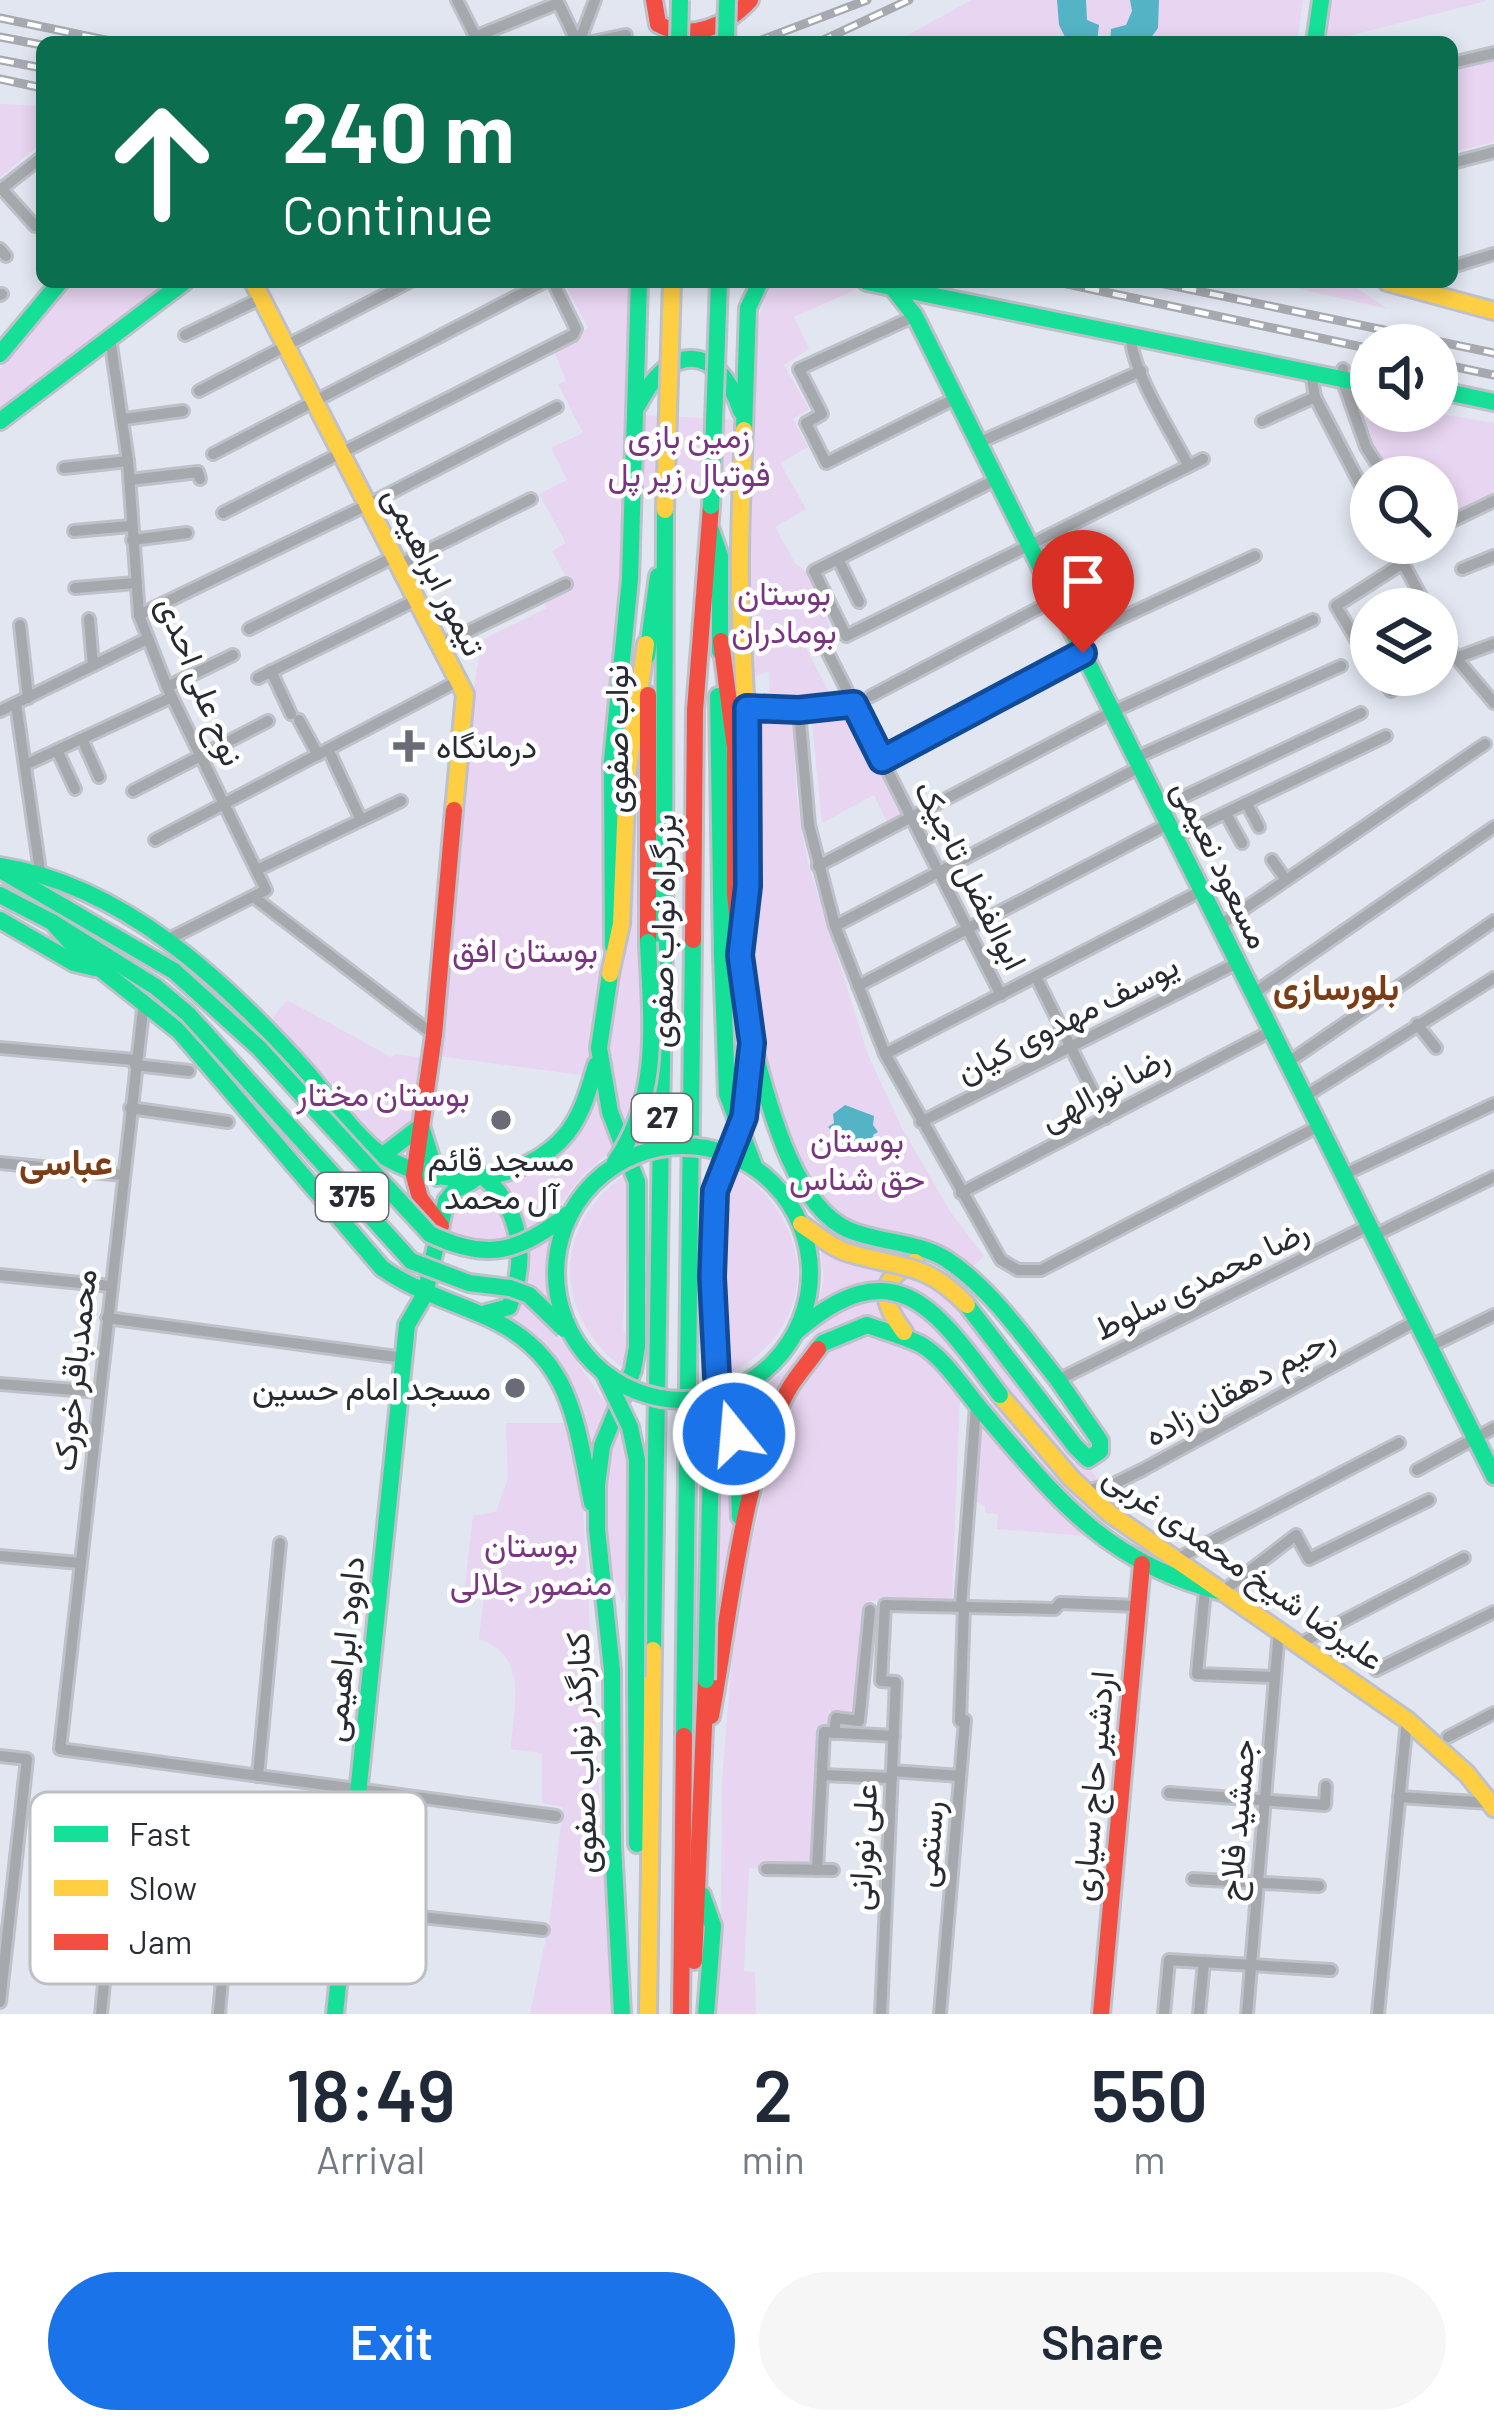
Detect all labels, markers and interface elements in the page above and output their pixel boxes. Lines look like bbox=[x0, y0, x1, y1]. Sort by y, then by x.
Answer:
text: 240 m bbox=[282, 79, 515, 180]
icon: ahead bbox=[84, 84, 240, 240]
text: Continue bbox=[282, 181, 494, 246]
map controls bbox=[1350, 324, 1458, 696]
button: sound bbox=[1350, 324, 1458, 432]
park label: زمین بازی فوتبال زیر پل bbox=[607, 415, 771, 497]
button: search bbox=[1350, 456, 1458, 564]
street label: تیمور ابراهیمی bbox=[374, 479, 496, 663]
pin bbox=[1032, 530, 1134, 653]
icon: arrive bbox=[1050, 548, 1116, 614]
park label: بوستان بومادران bbox=[731, 572, 837, 652]
button: layers bbox=[1350, 588, 1458, 696]
street label: نوح علی احدی bbox=[146, 590, 254, 773]
street label: نواب صفوی bbox=[595, 664, 637, 814]
place label: درمانگاه bbox=[436, 725, 537, 767]
marker: درمانگاه bbox=[393, 730, 425, 762]
street label: ابوالفضل تاجیک bbox=[905, 773, 1037, 977]
street label: مسعود نعیمی bbox=[1163, 773, 1281, 955]
street label: بزرگراه نواب صفوی bbox=[639, 814, 685, 1048]
park label: بوستان افق bbox=[452, 929, 598, 971]
street label: یوسف مهدوی کیان bbox=[949, 944, 1185, 1092]
district label: بلورسازی bbox=[1273, 964, 1399, 1010]
street label: رضا نورالهی bbox=[1032, 1036, 1176, 1140]
park label: بوستان مختار bbox=[295, 1073, 470, 1115]
road number: 27 bbox=[632, 1094, 692, 1142]
marker: مسجد قائم آل محمد bbox=[488, 1107, 514, 1133]
park label: بوستان حق شناس bbox=[789, 1119, 925, 1198]
place label: مسجد قائم آل محمد bbox=[428, 1138, 574, 1217]
district label: عباسی bbox=[19, 1139, 113, 1184]
road number: 375 bbox=[316, 1173, 388, 1221]
street label: رضا محمدی سلوط bbox=[1087, 1209, 1315, 1349]
street label: محمدباقر خورک bbox=[42, 1267, 106, 1473]
street label: رحیم دهقان زاده bbox=[1137, 1317, 1342, 1456]
place label: مسجد امام حسین bbox=[252, 1367, 491, 1410]
position arrow bbox=[671, 1371, 797, 1497]
marker: مسجد امام حسین bbox=[502, 1375, 528, 1401]
street label: علیرضا شیخ محمدی غربی bbox=[1095, 1454, 1392, 1681]
park label: بوستان منصور جلالی bbox=[450, 1524, 612, 1604]
street label: داوود ابراهیمی bbox=[312, 1554, 374, 1744]
street label: کنارگذر نواب صفوی bbox=[556, 1631, 606, 1875]
street label: اردشیر حاج سیاری bbox=[1061, 1669, 1125, 1903]
street label: جمشید فلاح bbox=[1208, 1737, 1266, 1903]
street label: علی نورانی bbox=[838, 1782, 886, 1912]
legend bbox=[30, 1792, 426, 1984]
street label: رستمی bbox=[903, 1799, 953, 1889]
text: Fast bbox=[129, 1813, 191, 1853]
text: Slow bbox=[129, 1867, 197, 1907]
text: Jam bbox=[129, 1921, 192, 1961]
text: 18:49 bbox=[286, 2050, 455, 2136]
text: 2 bbox=[753, 2050, 793, 2136]
text: 550 bbox=[1091, 2050, 1208, 2136]
text: Arrival bbox=[316, 2135, 425, 2182]
text: min bbox=[741, 2135, 805, 2182]
text: m bbox=[1133, 2135, 1165, 2182]
button: Exit bbox=[48, 2272, 735, 2410]
button: Share bbox=[759, 2272, 1446, 2410]

